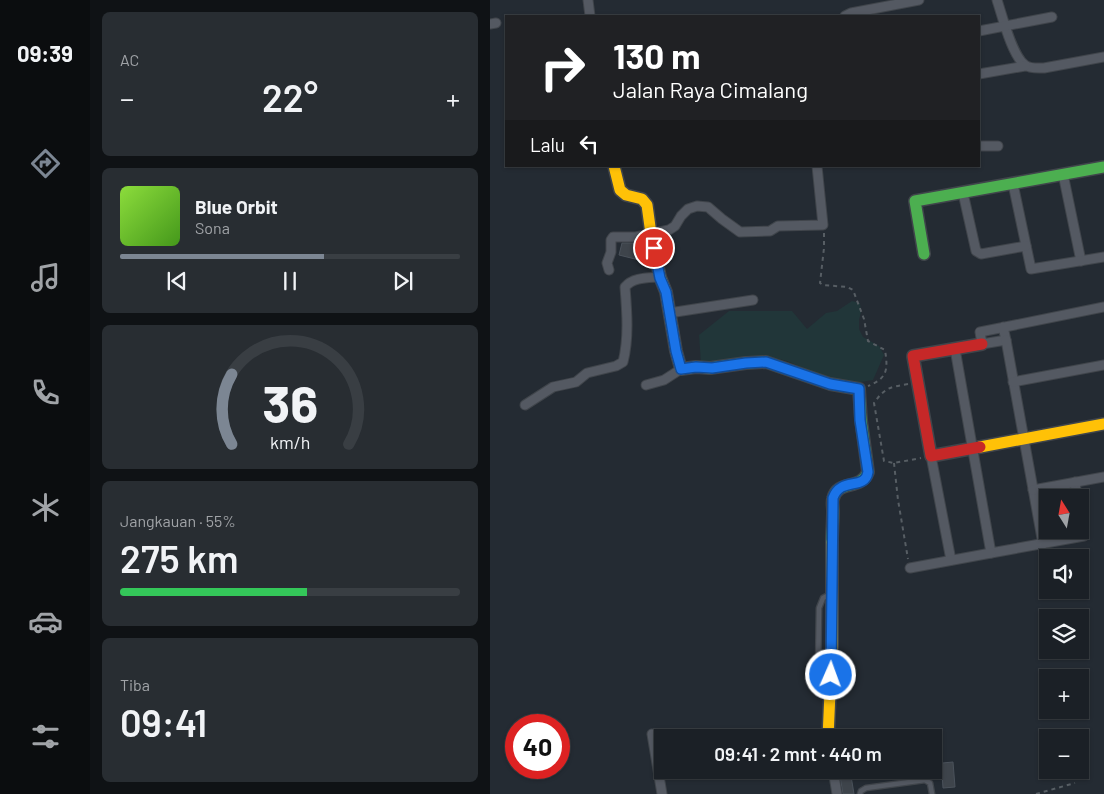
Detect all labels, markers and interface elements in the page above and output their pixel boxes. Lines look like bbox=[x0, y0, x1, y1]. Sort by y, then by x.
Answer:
text: 130 m bbox=[613, 34, 700, 76]
icon: right bbox=[530, 35, 595, 100]
text: 09:39 bbox=[17, 40, 73, 66]
text: AC bbox=[120, 50, 139, 69]
text: 22° bbox=[262, 74, 318, 120]
text: Jalan Raya Cimalang bbox=[613, 76, 808, 102]
text: − bbox=[120, 81, 134, 115]
text: + bbox=[446, 81, 460, 115]
icon: left bbox=[575, 130, 603, 158]
text: Lalu bbox=[530, 133, 565, 156]
icon: directions bbox=[28, 146, 63, 181]
text: Blue Orbit bbox=[195, 195, 278, 218]
text: Sona bbox=[195, 218, 230, 237]
pin bbox=[633, 227, 675, 269]
icon: arrive bbox=[640, 234, 668, 262]
icon: music bbox=[28, 260, 63, 295]
icon: previous bbox=[163, 267, 191, 295]
icon: pause bbox=[276, 267, 304, 295]
icon: next bbox=[389, 267, 417, 295]
text: 36 bbox=[262, 371, 318, 433]
icon: phone bbox=[28, 375, 63, 410]
text: km/h bbox=[270, 431, 310, 453]
north arrow bbox=[1039, 489, 1089, 539]
map controls bbox=[1039, 489, 1089, 779]
icon: climate bbox=[28, 490, 63, 525]
text: Jangkauan · 55% bbox=[120, 511, 236, 530]
text: 275 km bbox=[120, 535, 239, 581]
button: sound bbox=[1039, 549, 1089, 599]
icon: car bbox=[28, 604, 63, 639]
button: layers bbox=[1039, 609, 1089, 659]
position arrow bbox=[804, 648, 856, 700]
button: + bbox=[1039, 669, 1089, 719]
text: Tiba bbox=[120, 675, 150, 694]
text: 09:41 bbox=[120, 699, 207, 745]
speed limit sign: 40 bbox=[505, 714, 570, 779]
icon: filters bbox=[28, 719, 63, 754]
button: − bbox=[1039, 729, 1089, 779]
text: 09:41 · 2 mnt · 440 m bbox=[714, 742, 882, 765]

